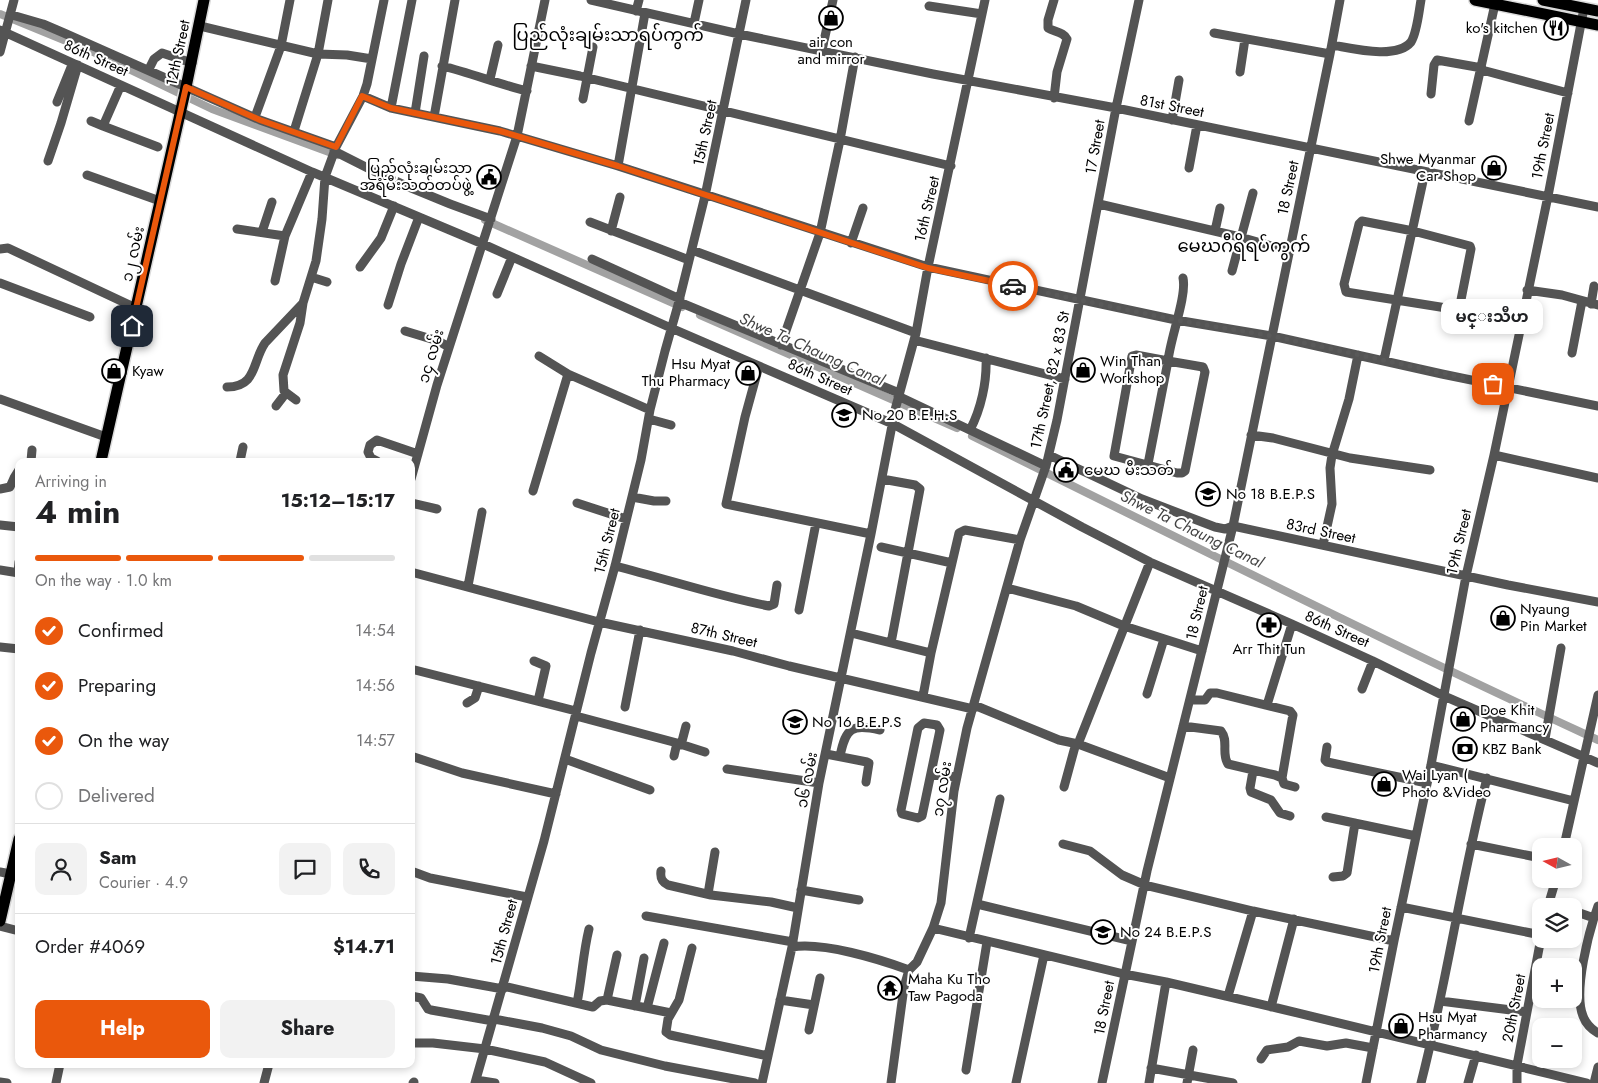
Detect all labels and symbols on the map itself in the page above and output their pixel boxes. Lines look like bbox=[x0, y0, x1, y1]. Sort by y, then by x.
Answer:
shop icon: air con and mirror bbox=[818, 5, 844, 31]
restaurant icon: ko's kitchen bbox=[1543, 15, 1569, 41]
place label: ko's kitchen bbox=[1466, 17, 1538, 39]
street label: 12th Street bbox=[160, 18, 196, 88]
district label: ပြည်လုံးချမ်းသာရပ်ကွက် bbox=[512, 22, 704, 50]
place label: air con and mirror bbox=[797, 31, 865, 70]
street label: 86th Street bbox=[60, 34, 132, 82]
street label: 81st Street bbox=[1138, 89, 1206, 123]
street label: 15th Street bbox=[687, 98, 723, 168]
street label: 19th Street bbox=[1526, 111, 1560, 181]
street label: 17 Street bbox=[1079, 118, 1111, 176]
place label: Shwe Myanmar Car Shop bbox=[1380, 148, 1477, 187]
shop icon: Shwe Myanmar Car Shop bbox=[1481, 155, 1507, 181]
place label: ပြည်လုံးချမ်းသာ အရံမီးသတ်တပ်ဖွဲ့ bbox=[359, 157, 474, 197]
street label: 18 Street bbox=[1271, 158, 1305, 217]
public building icon: ပြည်လုံးချမ်းသာ အရံမီးသတ်တပ်ဖွဲ့ bbox=[476, 164, 502, 190]
street label: 16th Street bbox=[909, 173, 945, 244]
street label: ၁၂ လမ်း bbox=[116, 224, 151, 284]
district label: မေဃဂီရိရပ်ကွက် bbox=[1177, 232, 1311, 261]
courier bbox=[988, 261, 1038, 311]
callout: မင္းသီဟ bbox=[1442, 299, 1544, 334]
pin bbox=[111, 305, 153, 347]
water label: Shwe Ta Chaung Canal bbox=[736, 307, 890, 392]
street label: 17th Street, 82 x 83 St bbox=[1025, 309, 1075, 451]
street label: ၁၄ လမ်း bbox=[412, 326, 451, 386]
place label: Win Than Workshop bbox=[1100, 350, 1165, 389]
place label: Hsu Myat Thu Pharmacy bbox=[642, 353, 730, 392]
street label: 86th Street bbox=[784, 353, 856, 401]
shop icon: Win Than Workshop bbox=[1070, 357, 1096, 383]
shop icon: Kyaw bbox=[101, 358, 127, 384]
place label: Kyaw bbox=[132, 360, 164, 382]
shop icon: Hsu Myat Thu Pharmacy bbox=[735, 360, 761, 386]
pin bbox=[1472, 363, 1514, 405]
school or university icon: No 20 B.E.H.S bbox=[831, 402, 857, 428]
place label: No 20 B.E.H.S bbox=[862, 404, 957, 426]
public building icon: မေဃ မီးသတ် bbox=[1053, 457, 1079, 483]
place label: မေဃ မီးသတ် bbox=[1084, 459, 1174, 481]
school or university icon: No 18 B.E.P.S bbox=[1195, 481, 1221, 507]
place label: No 18 B.E.P.S bbox=[1226, 483, 1315, 505]
water label: Shwe Ta Chaung Canal bbox=[1117, 484, 1269, 574]
street label: 15th Street bbox=[588, 505, 626, 576]
street label: 19th Street bbox=[1441, 506, 1477, 577]
street label: 83rd Street bbox=[1284, 513, 1358, 549]
street label: 18 Street bbox=[1180, 583, 1214, 642]
place label: Nyaung Pin Market bbox=[1520, 598, 1587, 637]
street label: 86th Street bbox=[1301, 605, 1373, 653]
shop icon: Nyaung Pin Market bbox=[1490, 605, 1516, 631]
pharmacy icon: Arr Thit Tun bbox=[1256, 612, 1282, 638]
street label: 87th Street bbox=[689, 617, 760, 653]
place label: Arr Thit Tun bbox=[1232, 638, 1306, 660]
place label: Doe Khit Pharmancy bbox=[1480, 699, 1549, 738]
shop icon: Doe Khit Pharmancy bbox=[1450, 706, 1476, 732]
school or university icon: No 16 B.E.P.S bbox=[782, 709, 808, 735]
place label: No 16 B.E.P.S bbox=[812, 711, 902, 733]
bank icon: KBZ Bank bbox=[1452, 736, 1478, 762]
place label: KBZ Bank bbox=[1482, 738, 1542, 760]
street label: ၁၆ လမ်း bbox=[791, 750, 823, 810]
street label: ၁၇ လမ်း bbox=[927, 760, 958, 818]
place label: Wai Lyan ( Photo &Video bbox=[1402, 764, 1491, 803]
shop icon: Wai Lyan ( Photo &Video bbox=[1371, 771, 1397, 797]
north arrow bbox=[1532, 838, 1582, 888]
street label: 15th Street bbox=[485, 896, 523, 967]
street label: 19th Street bbox=[1363, 905, 1397, 975]
school or university icon: No 24 B.E.P.S bbox=[1090, 919, 1116, 945]
place label: No 24 B.E.P.S bbox=[1120, 921, 1211, 943]
place label: Maha Ku Tho Taw Pagoda bbox=[908, 968, 990, 1007]
street label: 20th Street bbox=[1497, 972, 1531, 1044]
temple icon: Maha Ku Tho Taw Pagoda bbox=[877, 975, 903, 1001]
street label: 18 Street bbox=[1088, 978, 1120, 1037]
place label: Hsu Myat Pharmancy bbox=[1418, 1006, 1487, 1045]
shop icon: Hsu Myat Pharmancy bbox=[1388, 1013, 1414, 1039]

